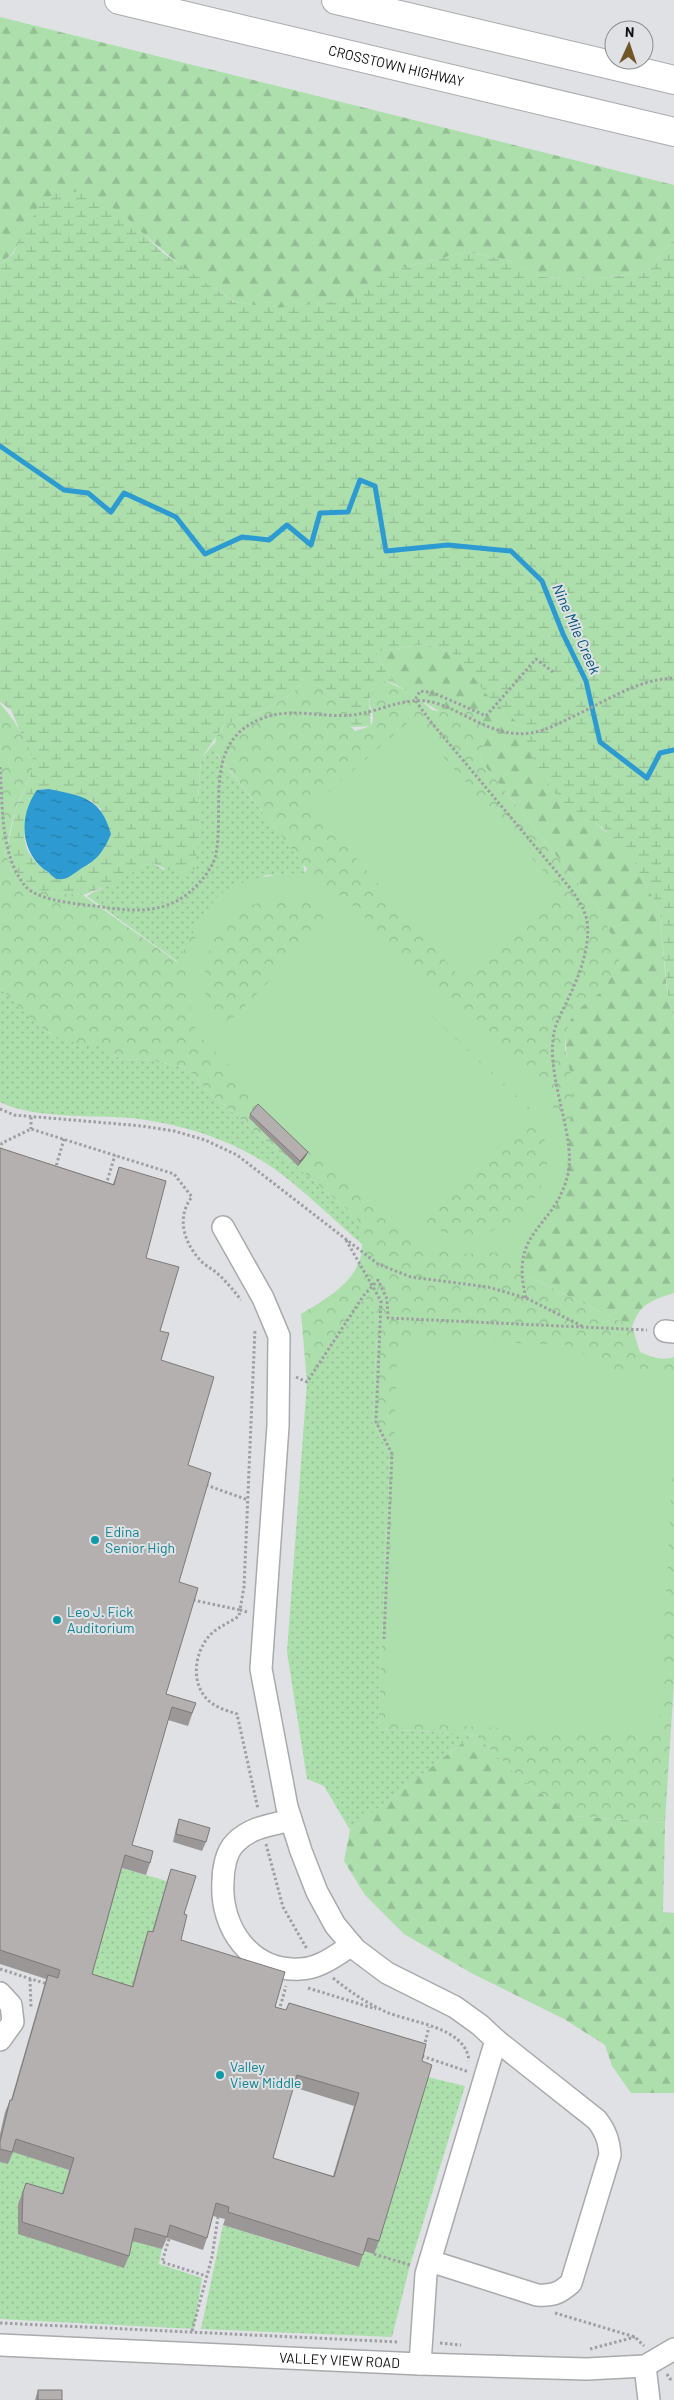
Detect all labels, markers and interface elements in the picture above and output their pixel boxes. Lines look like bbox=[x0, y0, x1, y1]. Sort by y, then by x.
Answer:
north arrow bbox=[604, 20, 654, 70]
text: N bbox=[625, 23, 635, 40]
street label: CROSSTOWN HIGHWAY bbox=[327, 41, 466, 90]
water label: Nine Mile Creek bbox=[549, 581, 605, 677]
place label: Edina Senior High bbox=[105, 1523, 175, 1556]
marker: Edina Senior High bbox=[89, 1534, 101, 1546]
place label: Leo J. Fick Auditorium bbox=[67, 1603, 134, 1636]
marker: Leo J. Fick Auditorium bbox=[51, 1614, 63, 1626]
place label: Valley View Middle bbox=[230, 2058, 302, 2091]
marker: Valley View Middle bbox=[214, 2069, 226, 2081]
street label: VALLEY VIEW ROAD bbox=[279, 2349, 400, 2371]

